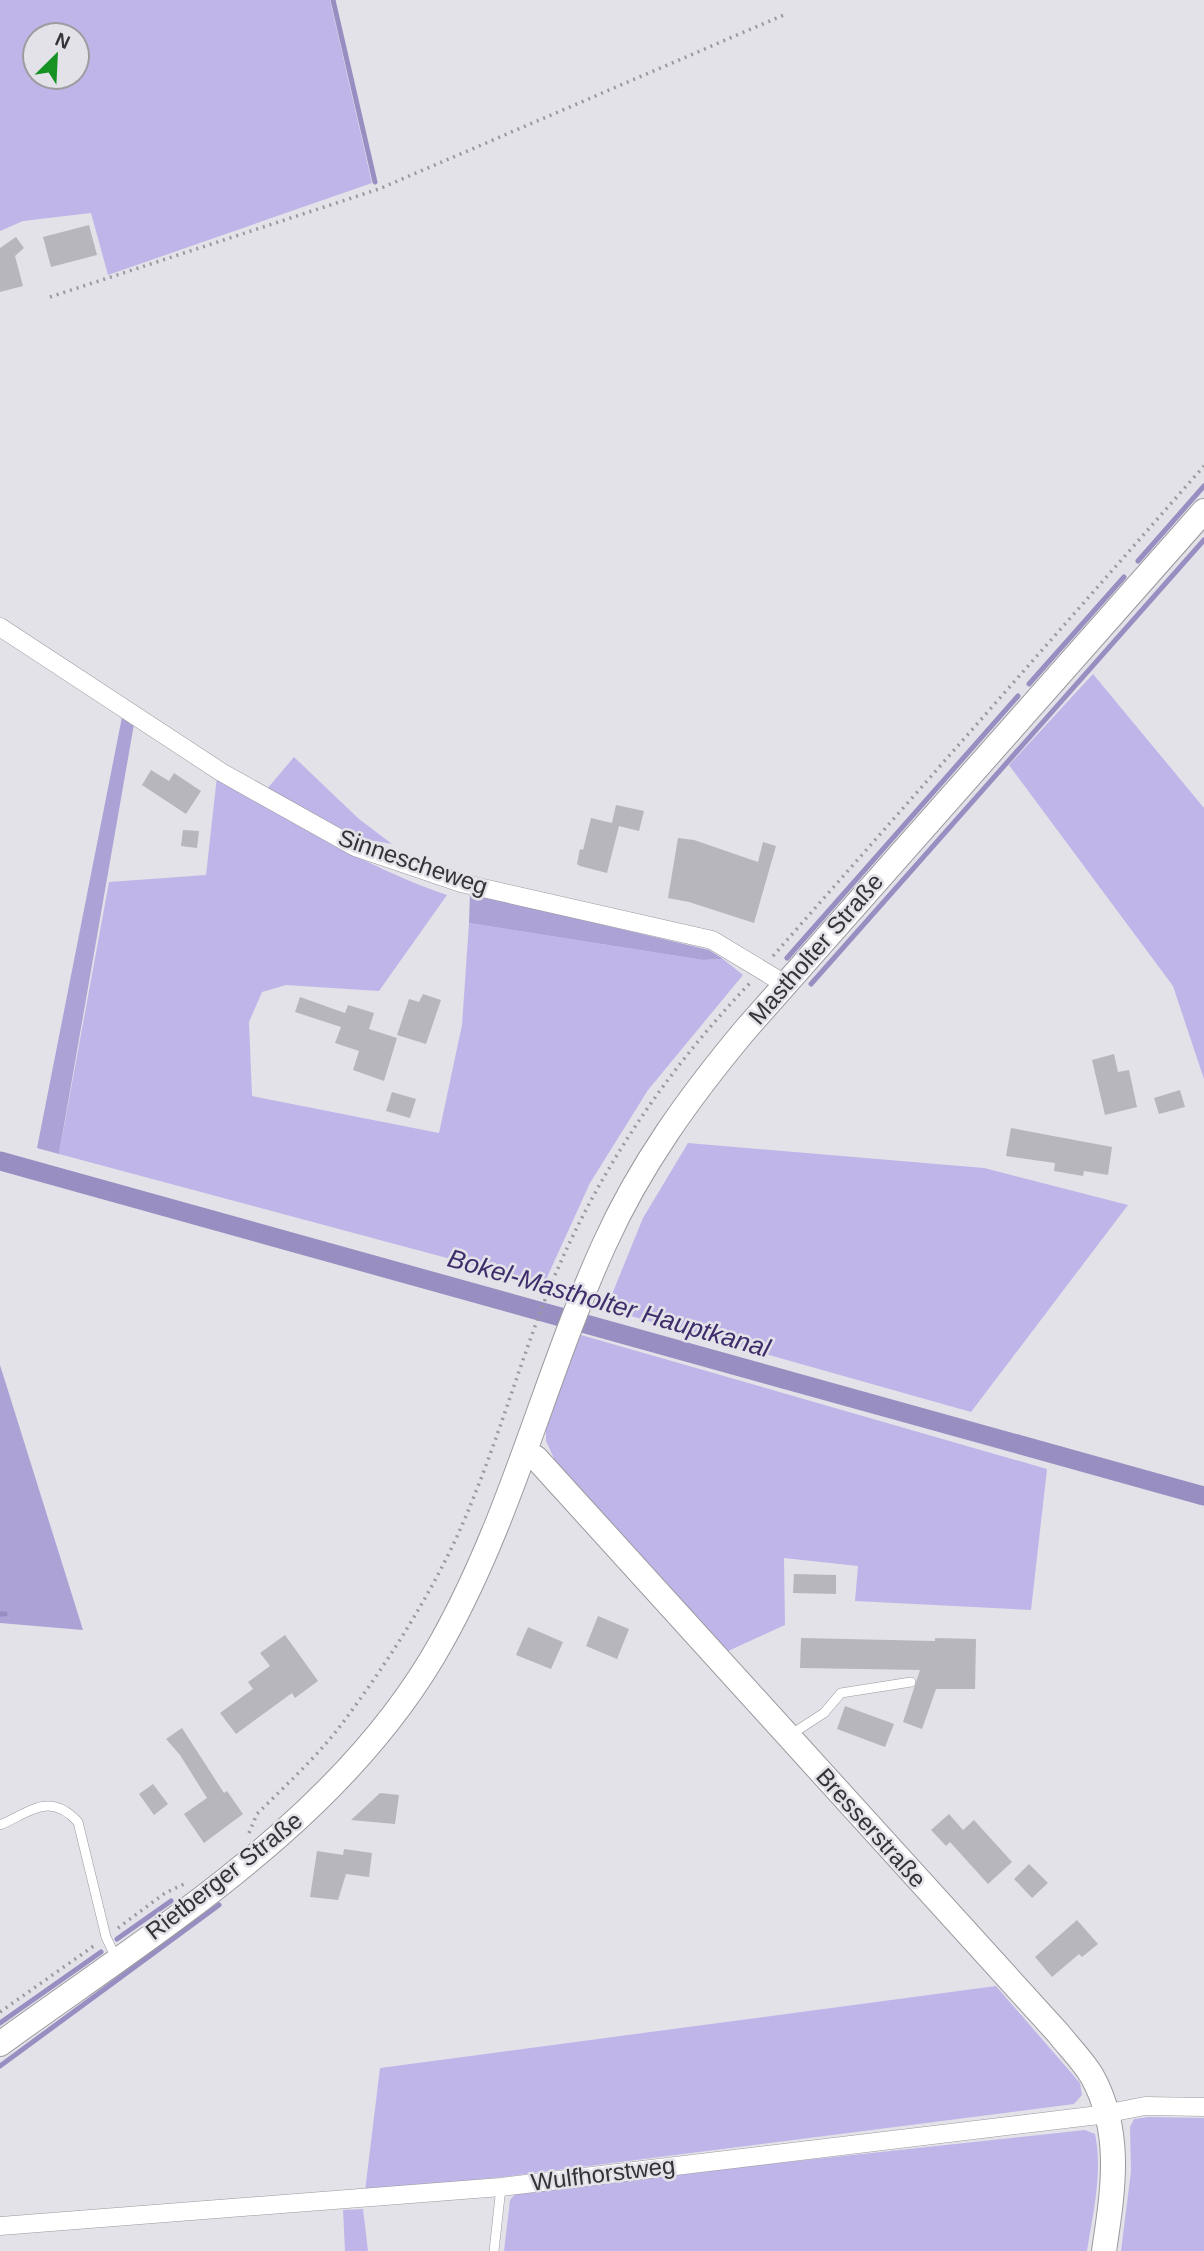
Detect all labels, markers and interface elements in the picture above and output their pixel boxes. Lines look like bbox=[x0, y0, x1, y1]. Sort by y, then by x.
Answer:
north arrow bbox=[21, 21, 91, 91]
text: N bbox=[52, 29, 73, 53]
street label: Sinnescheweg bbox=[335, 823, 491, 900]
street label: Mastholter Straße bbox=[743, 868, 888, 1030]
water label: Bokel-Mastholter Hauptkanal bbox=[444, 1243, 775, 1364]
street label: Bresserstraße bbox=[811, 1763, 932, 1893]
street label: Rietberger Straße bbox=[140, 1806, 307, 1945]
street label: Wulfhorstweg bbox=[529, 2151, 677, 2196]

